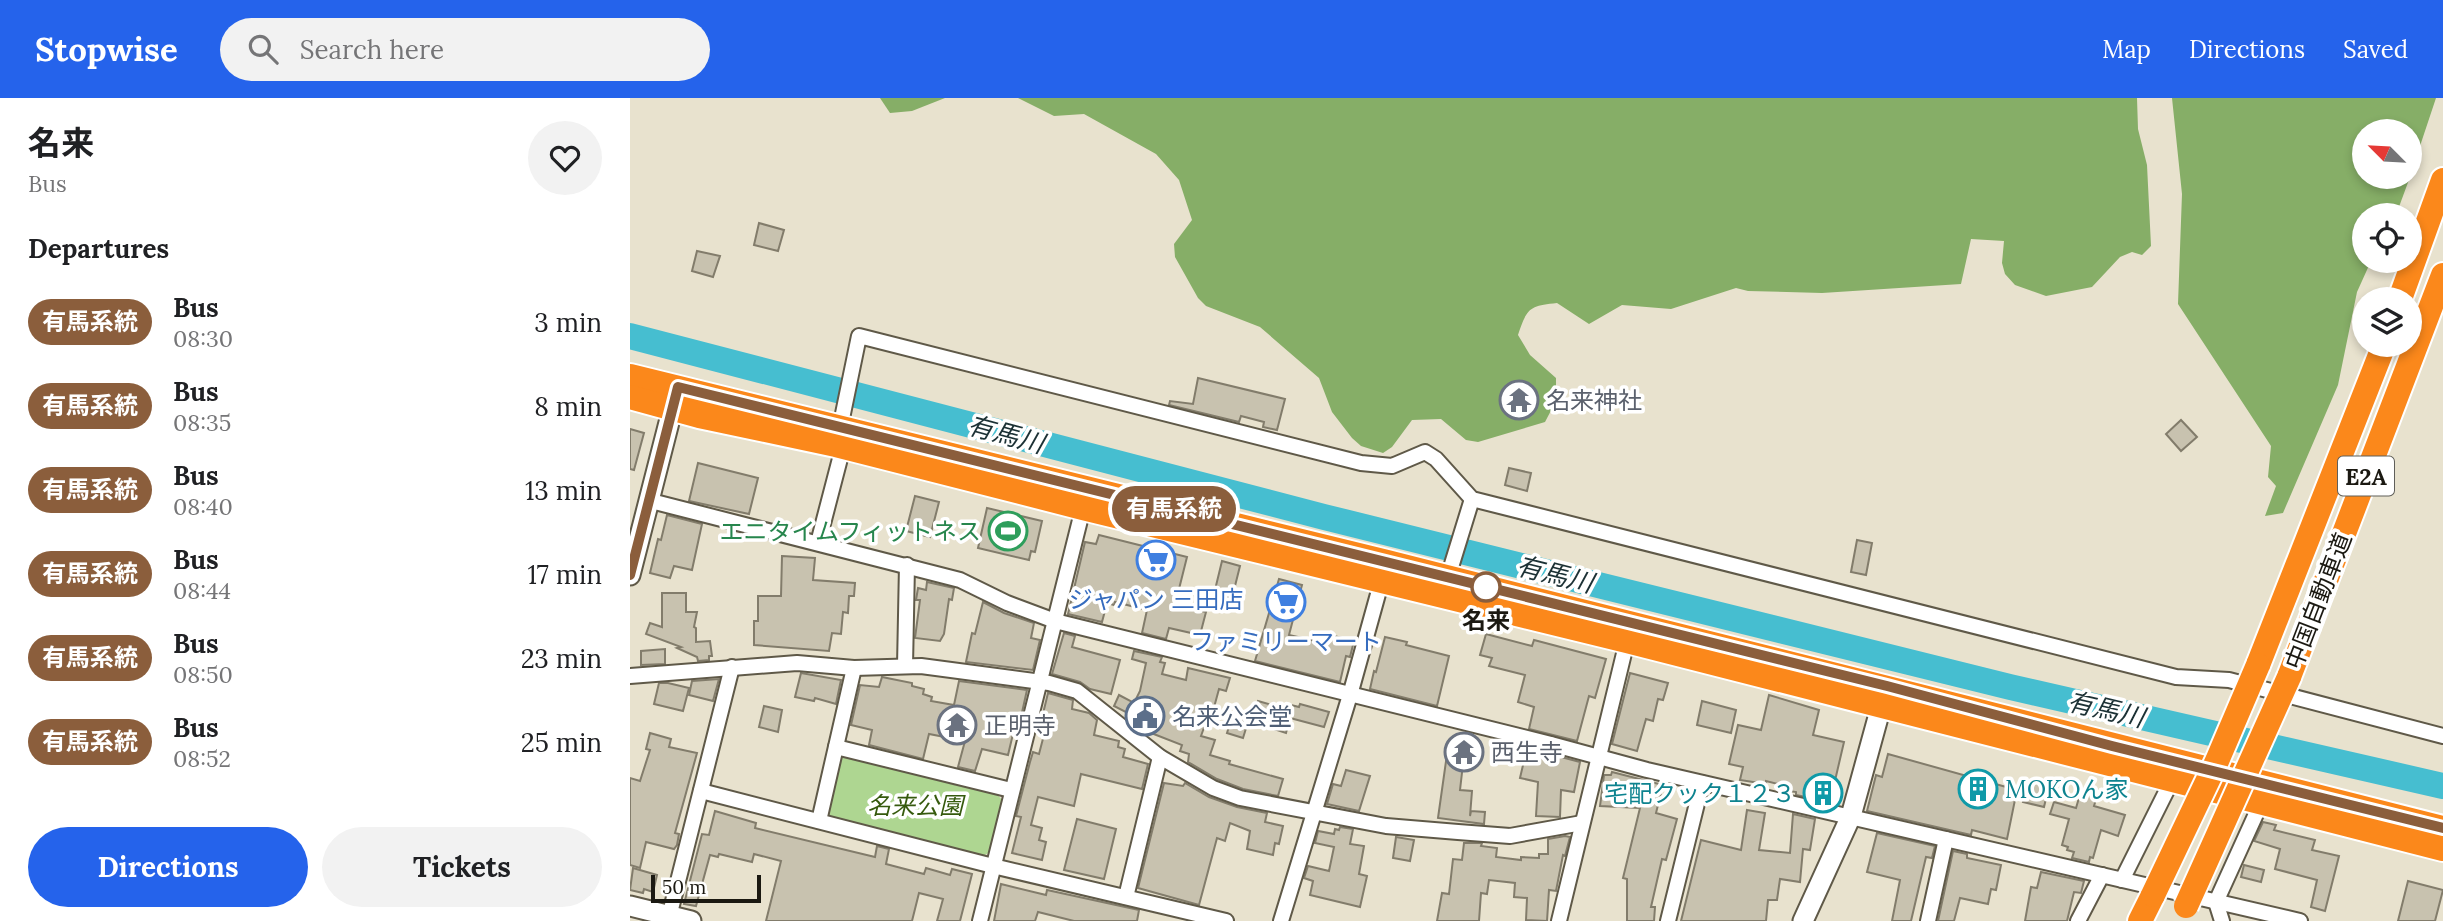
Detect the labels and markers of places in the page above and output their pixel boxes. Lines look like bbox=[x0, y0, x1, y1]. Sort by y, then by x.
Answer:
temple icon: 名来神社 bbox=[1498, 379, 1540, 421]
place label: 名来神社 bbox=[1546, 385, 1642, 416]
sports icon: エニタイムフィットネス bbox=[987, 510, 1029, 552]
place label: エニタイムフィットネス bbox=[719, 516, 981, 547]
supermarket icon: ジャパン 三田店 bbox=[1135, 539, 1177, 581]
marker: 名来 bbox=[1471, 572, 1501, 602]
supermarket icon: ファミリーマート bbox=[1265, 581, 1307, 623]
place label: ジャパン 三田店 bbox=[1069, 584, 1243, 615]
place label: 名来 bbox=[1462, 605, 1510, 636]
place label: ファミリーマート bbox=[1190, 626, 1382, 657]
public building icon: 名来公会堂 bbox=[1124, 695, 1166, 737]
place label: 名来公会堂 bbox=[1172, 701, 1292, 732]
temple icon: 正明寺 bbox=[936, 704, 978, 746]
place label: 正明寺 bbox=[984, 710, 1056, 741]
temple icon: 西生寺 bbox=[1443, 731, 1485, 773]
place label: 西生寺 bbox=[1491, 737, 1563, 768]
building icon: MOKOん家 bbox=[1957, 768, 1999, 810]
building icon: 宅配クック１２３ bbox=[1802, 772, 1844, 814]
place label: MOKOん家 bbox=[2005, 774, 2129, 805]
place label: 宅配クック１２３ bbox=[1604, 778, 1796, 809]

